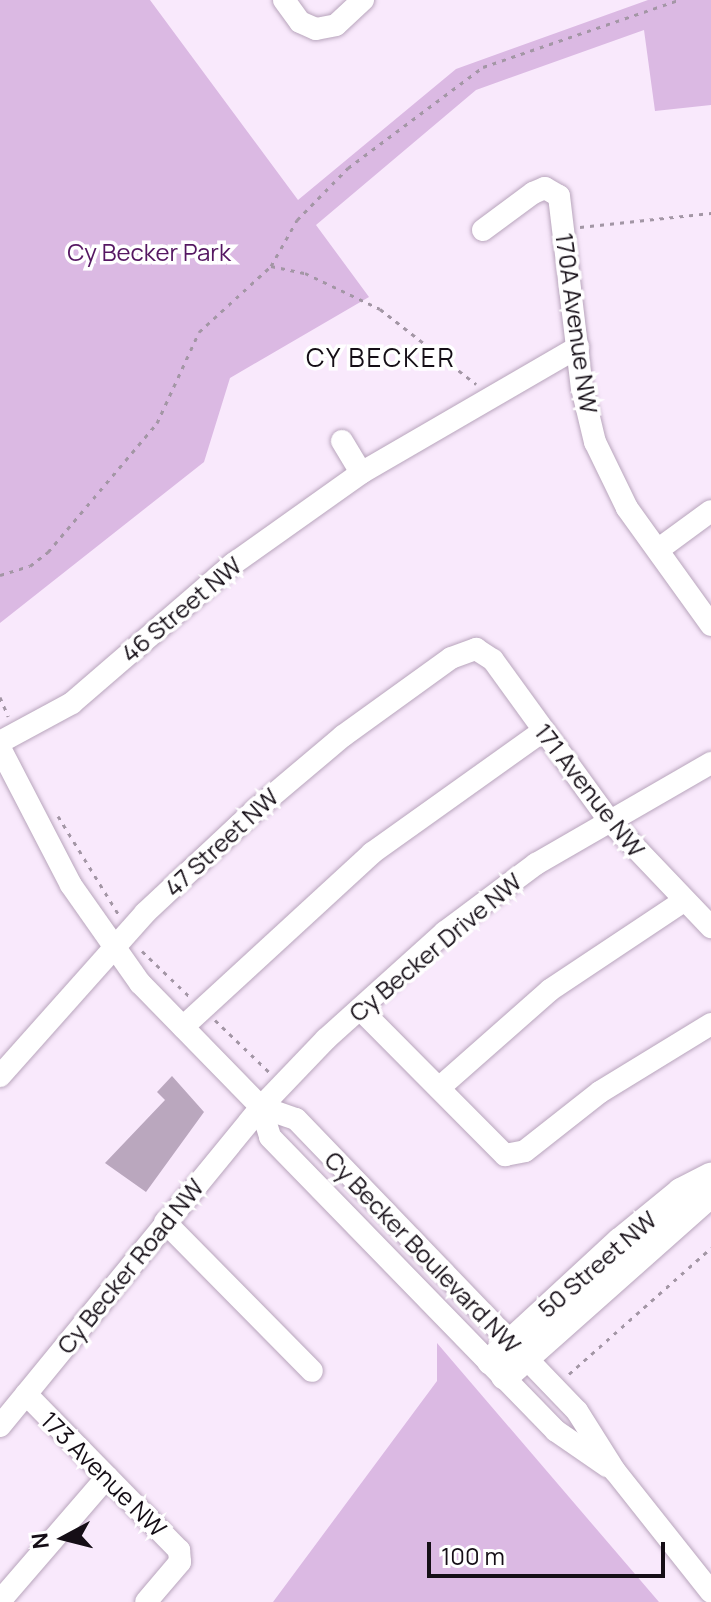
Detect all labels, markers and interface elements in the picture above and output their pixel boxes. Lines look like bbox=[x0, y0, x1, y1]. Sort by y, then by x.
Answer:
street label: 170A Avenue NW bbox=[550, 231, 604, 415]
park label: Cy Becker Park bbox=[67, 238, 231, 266]
district label: CY BECKER bbox=[306, 342, 456, 374]
street label: 46 Street NW bbox=[115, 550, 247, 668]
street label: 171 Avenue NW bbox=[529, 718, 651, 862]
street label: 47 Street NW bbox=[158, 782, 284, 902]
street label: Cy Becker Drive NW bbox=[343, 867, 527, 1027]
street label: Cy Becker Boulevard NW bbox=[319, 1145, 527, 1359]
street label: Cy Becker Road NW bbox=[51, 1173, 209, 1359]
street label: 50 Street NW bbox=[532, 1205, 662, 1323]
street label: 173 Avenue NW bbox=[35, 1405, 173, 1543]
north arrow bbox=[24, 1498, 104, 1578]
scale bar bbox=[431, 1526, 669, 1576]
text: 100 m bbox=[441, 1539, 505, 1572]

